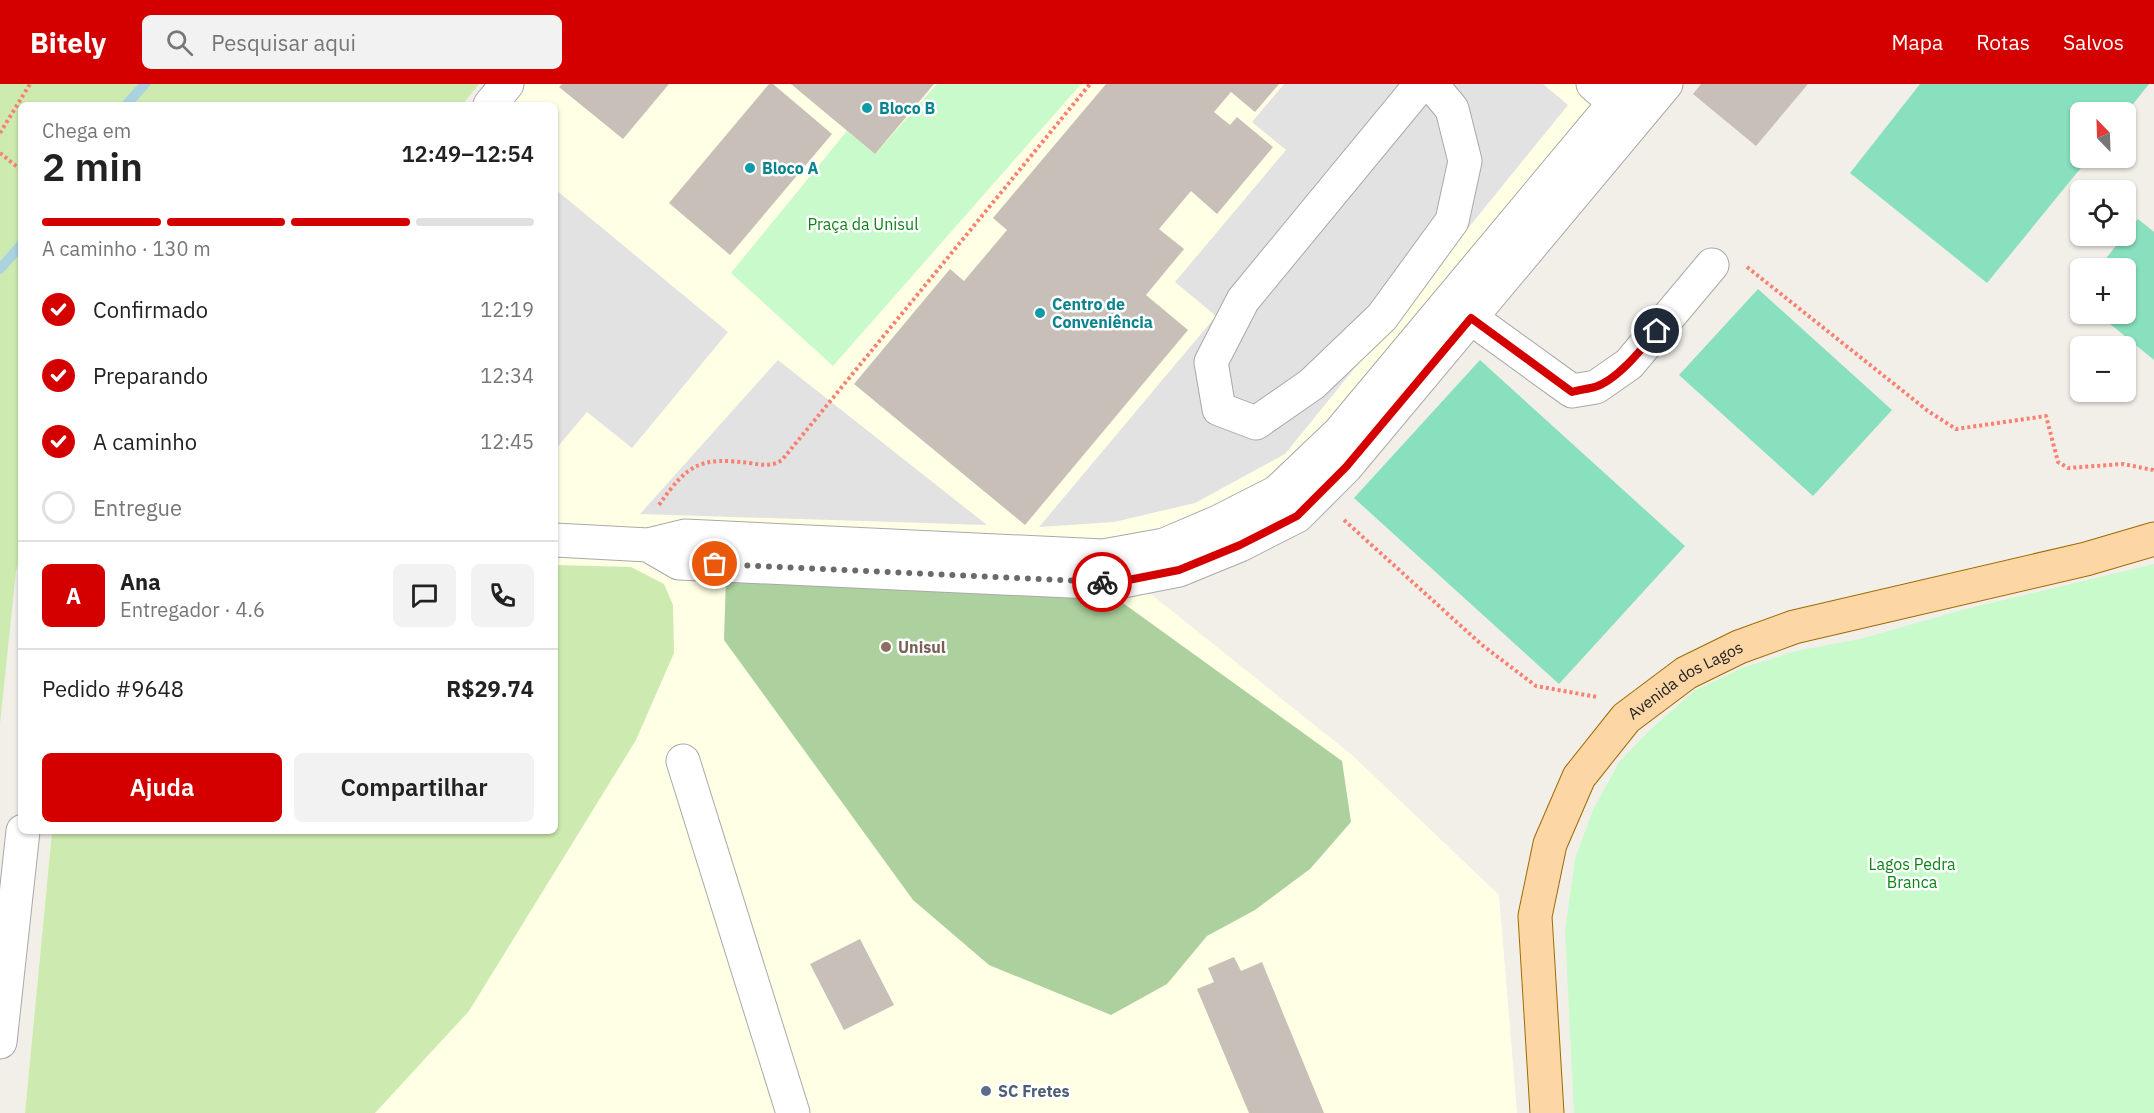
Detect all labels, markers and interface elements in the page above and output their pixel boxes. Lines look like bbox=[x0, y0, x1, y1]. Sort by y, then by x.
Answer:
search box bbox=[142, 15, 562, 69]
text: Bitely bbox=[30, 24, 106, 61]
icon: search bbox=[163, 26, 196, 59]
text: Pesquisar aqui bbox=[211, 28, 356, 57]
text: Mapa bbox=[1892, 28, 1943, 56]
text: Rotas bbox=[1976, 28, 2030, 56]
text: Salvos bbox=[2063, 28, 2124, 56]
place label: Bloco B bbox=[879, 98, 936, 118]
marker: Bloco B bbox=[860, 101, 874, 115]
north arrow bbox=[2070, 102, 2136, 168]
map controls bbox=[2070, 102, 2136, 402]
text: Chega em bbox=[42, 117, 131, 144]
text: 12:49–12:54 bbox=[401, 139, 534, 168]
text: 2 min bbox=[42, 141, 143, 192]
place label: Bloco A bbox=[762, 158, 819, 178]
marker: Bloco A bbox=[743, 161, 757, 175]
button: locate bbox=[2070, 180, 2136, 246]
park label: Praça da Unisul bbox=[807, 214, 919, 234]
text: A caminho · 130 m bbox=[42, 235, 211, 262]
button: + bbox=[2070, 258, 2136, 324]
icon: check bbox=[42, 293, 75, 326]
place label: Centro de Conveniência bbox=[1052, 294, 1153, 332]
text: Confirmado bbox=[93, 295, 208, 324]
text: 12:19 bbox=[480, 296, 534, 323]
pin bbox=[1631, 305, 1682, 356]
marker: Centro de Conveniência bbox=[1033, 306, 1047, 320]
icon: home bbox=[1640, 314, 1673, 347]
button: − bbox=[2070, 336, 2136, 402]
icon: check bbox=[42, 359, 75, 392]
text: Preparando bbox=[93, 361, 208, 390]
text: 12:34 bbox=[480, 362, 534, 389]
icon: check bbox=[42, 425, 75, 458]
text: A caminho bbox=[93, 427, 197, 456]
text: 12:45 bbox=[480, 428, 534, 455]
text: Entregue bbox=[93, 493, 182, 522]
pin bbox=[689, 538, 740, 589]
icon: bag bbox=[698, 547, 731, 580]
courier bbox=[1072, 552, 1132, 612]
button: chat bbox=[393, 564, 456, 627]
button: phone bbox=[471, 564, 534, 627]
icon: bike bbox=[1086, 566, 1119, 599]
text: Ana bbox=[120, 567, 161, 596]
text: A bbox=[66, 581, 81, 610]
text: Entregador · 4.6 bbox=[120, 596, 265, 623]
place label: Unisul bbox=[898, 637, 946, 657]
street label: Avenida dos Lagos bbox=[1623, 637, 1746, 723]
marker: Unisul bbox=[879, 640, 893, 654]
text: Pedido #9648 bbox=[42, 674, 184, 703]
text: R$29.74 bbox=[446, 674, 534, 703]
button: Ajuda bbox=[42, 753, 282, 822]
button: Compartilhar bbox=[294, 753, 534, 822]
park label: Lagos Pedra Branca bbox=[1868, 854, 1956, 892]
place label: SC Fretes bbox=[998, 1081, 1070, 1101]
marker: SC Fretes bbox=[979, 1084, 993, 1098]

